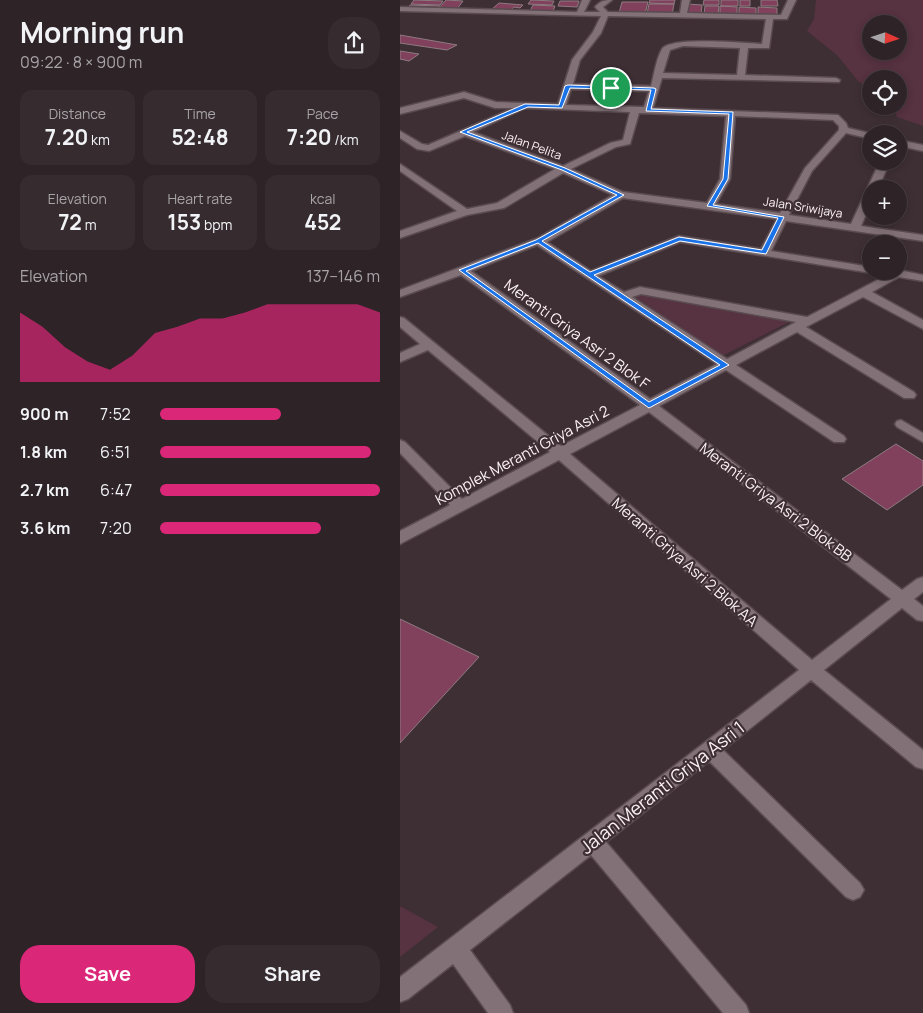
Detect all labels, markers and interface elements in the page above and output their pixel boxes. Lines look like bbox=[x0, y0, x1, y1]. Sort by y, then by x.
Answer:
text: Morning run bbox=[20, 13, 184, 51]
north arrow bbox=[862, 15, 908, 60]
map controls bbox=[862, 15, 907, 280]
button: share bbox=[328, 17, 380, 69]
text: 09:22 · 8 × 900 m bbox=[20, 51, 142, 73]
pin bbox=[590, 67, 632, 109]
button: locate bbox=[862, 70, 907, 115]
icon: arrive bbox=[597, 74, 625, 102]
text: Distance bbox=[49, 104, 106, 123]
text: Time bbox=[184, 104, 216, 123]
text: Pace bbox=[307, 104, 338, 123]
text: 7.20 bbox=[45, 123, 88, 151]
text: 52:48 bbox=[171, 123, 229, 151]
text: 7:20 bbox=[287, 123, 332, 151]
button: layers bbox=[862, 125, 907, 170]
street label: Jalan Pelita bbox=[500, 126, 564, 164]
text: km bbox=[88, 130, 110, 149]
text: /km bbox=[332, 130, 359, 149]
button: + bbox=[862, 180, 907, 225]
text: Elevation bbox=[48, 189, 107, 208]
text: Heart rate bbox=[168, 189, 232, 208]
text: kcal bbox=[310, 189, 335, 208]
street label: Jalan Sriwijaya bbox=[762, 192, 844, 222]
text: 72 bbox=[58, 208, 82, 236]
text: 153 bbox=[168, 208, 201, 236]
text: 452 bbox=[304, 208, 341, 236]
text: m bbox=[82, 215, 97, 234]
text: bpm bbox=[201, 215, 232, 234]
button: − bbox=[862, 235, 907, 280]
text: Elevation bbox=[20, 265, 88, 287]
text: 137–146 m bbox=[306, 265, 380, 287]
street label: Meranti Griya Asri 2 Blok F bbox=[500, 274, 654, 394]
street label: Komplek Meranti Griya Asri 2 bbox=[431, 400, 613, 510]
text: 900 m bbox=[20, 403, 69, 425]
text: 7:52 bbox=[100, 403, 131, 425]
street label: Meranti Griya Asri 2 Blok BB bbox=[695, 438, 857, 566]
text: 1.8 km bbox=[20, 441, 67, 463]
text: 6:51 bbox=[100, 441, 130, 463]
text: 2.7 km bbox=[20, 479, 69, 501]
text: 6:47 bbox=[100, 479, 132, 501]
street label: Meranti Griya Asri 2 Blok AA bbox=[608, 493, 763, 632]
text: 3.6 km bbox=[20, 517, 70, 539]
text: 7:20 bbox=[100, 517, 132, 539]
street label: Jalan Meranti Griya Asri 1 bbox=[575, 715, 749, 859]
button: Save bbox=[20, 945, 195, 1003]
button: Share bbox=[205, 945, 380, 1003]

